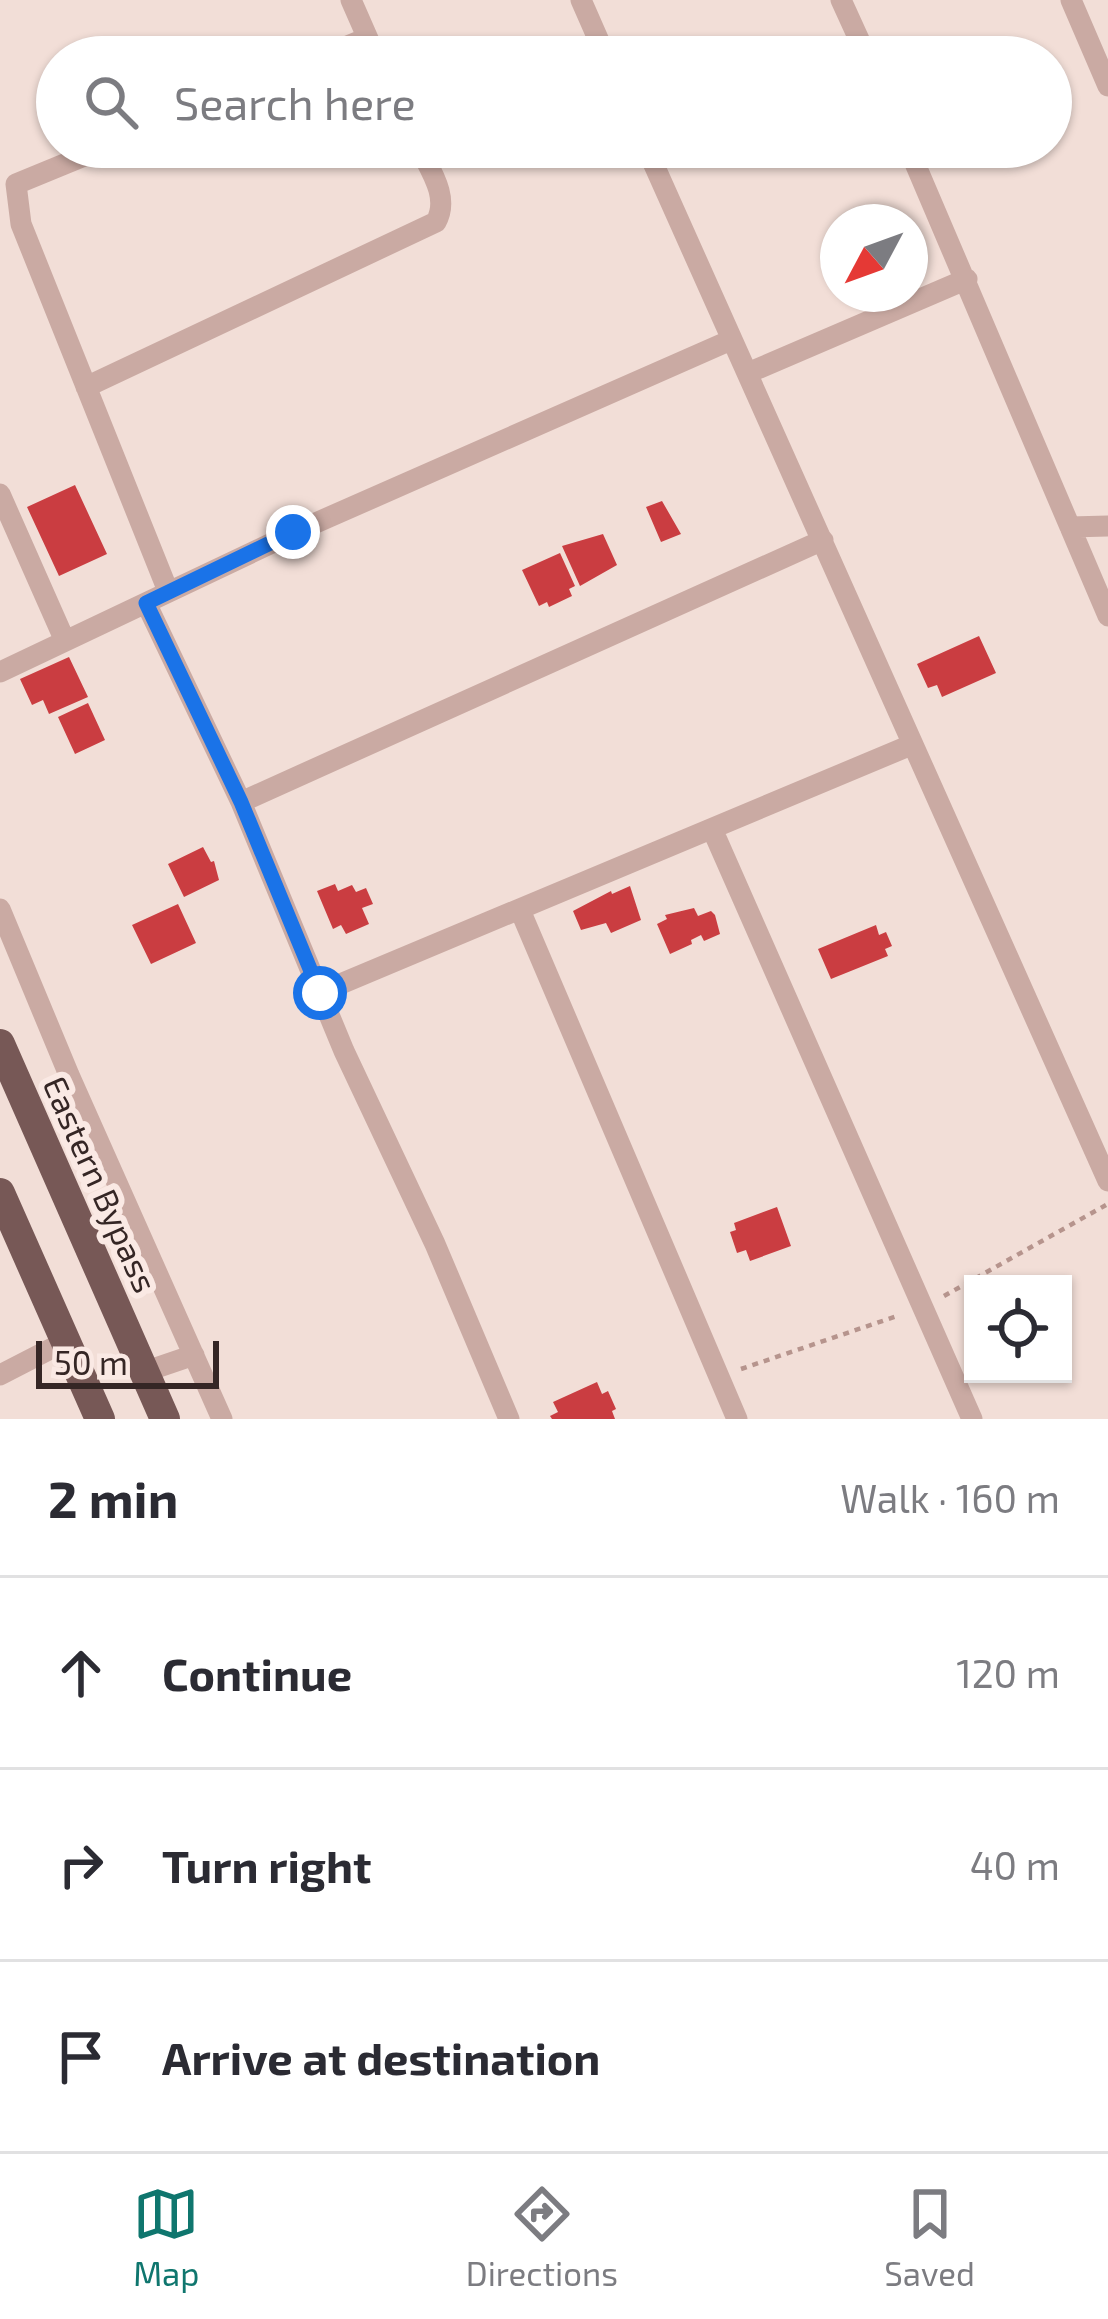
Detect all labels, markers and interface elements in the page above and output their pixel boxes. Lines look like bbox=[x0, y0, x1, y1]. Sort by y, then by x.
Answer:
search box bbox=[36, 36, 1072, 168]
icon: search bbox=[78, 69, 144, 135]
text: Search here bbox=[174, 75, 416, 129]
north arrow bbox=[820, 204, 928, 312]
route end bbox=[266, 505, 320, 559]
route start bbox=[293, 966, 347, 1020]
street label: Eastern Bypass bbox=[36, 1070, 166, 1298]
map controls bbox=[964, 1275, 1072, 1383]
button: locate bbox=[964, 1275, 1072, 1383]
scale bar bbox=[36, 1335, 219, 1388]
text: 50 m bbox=[54, 1342, 128, 1382]
text: 2 min bbox=[48, 1467, 178, 1528]
text: Walk · 160 m bbox=[840, 1474, 1060, 1521]
icon: ahead bbox=[48, 1640, 114, 1706]
text: Continue bbox=[162, 1646, 352, 1700]
text: 120 m bbox=[956, 1649, 1060, 1696]
icon: right bbox=[48, 1832, 114, 1898]
text: Turn right bbox=[162, 1838, 371, 1892]
text: 40 m bbox=[970, 1841, 1060, 1888]
icon: arrive bbox=[48, 2024, 114, 2090]
text: Arrive at destination bbox=[162, 2030, 600, 2084]
tab: Map bbox=[133, 2181, 199, 2293]
tab: Directions bbox=[466, 2181, 618, 2293]
tab: Saved bbox=[884, 2181, 975, 2293]

